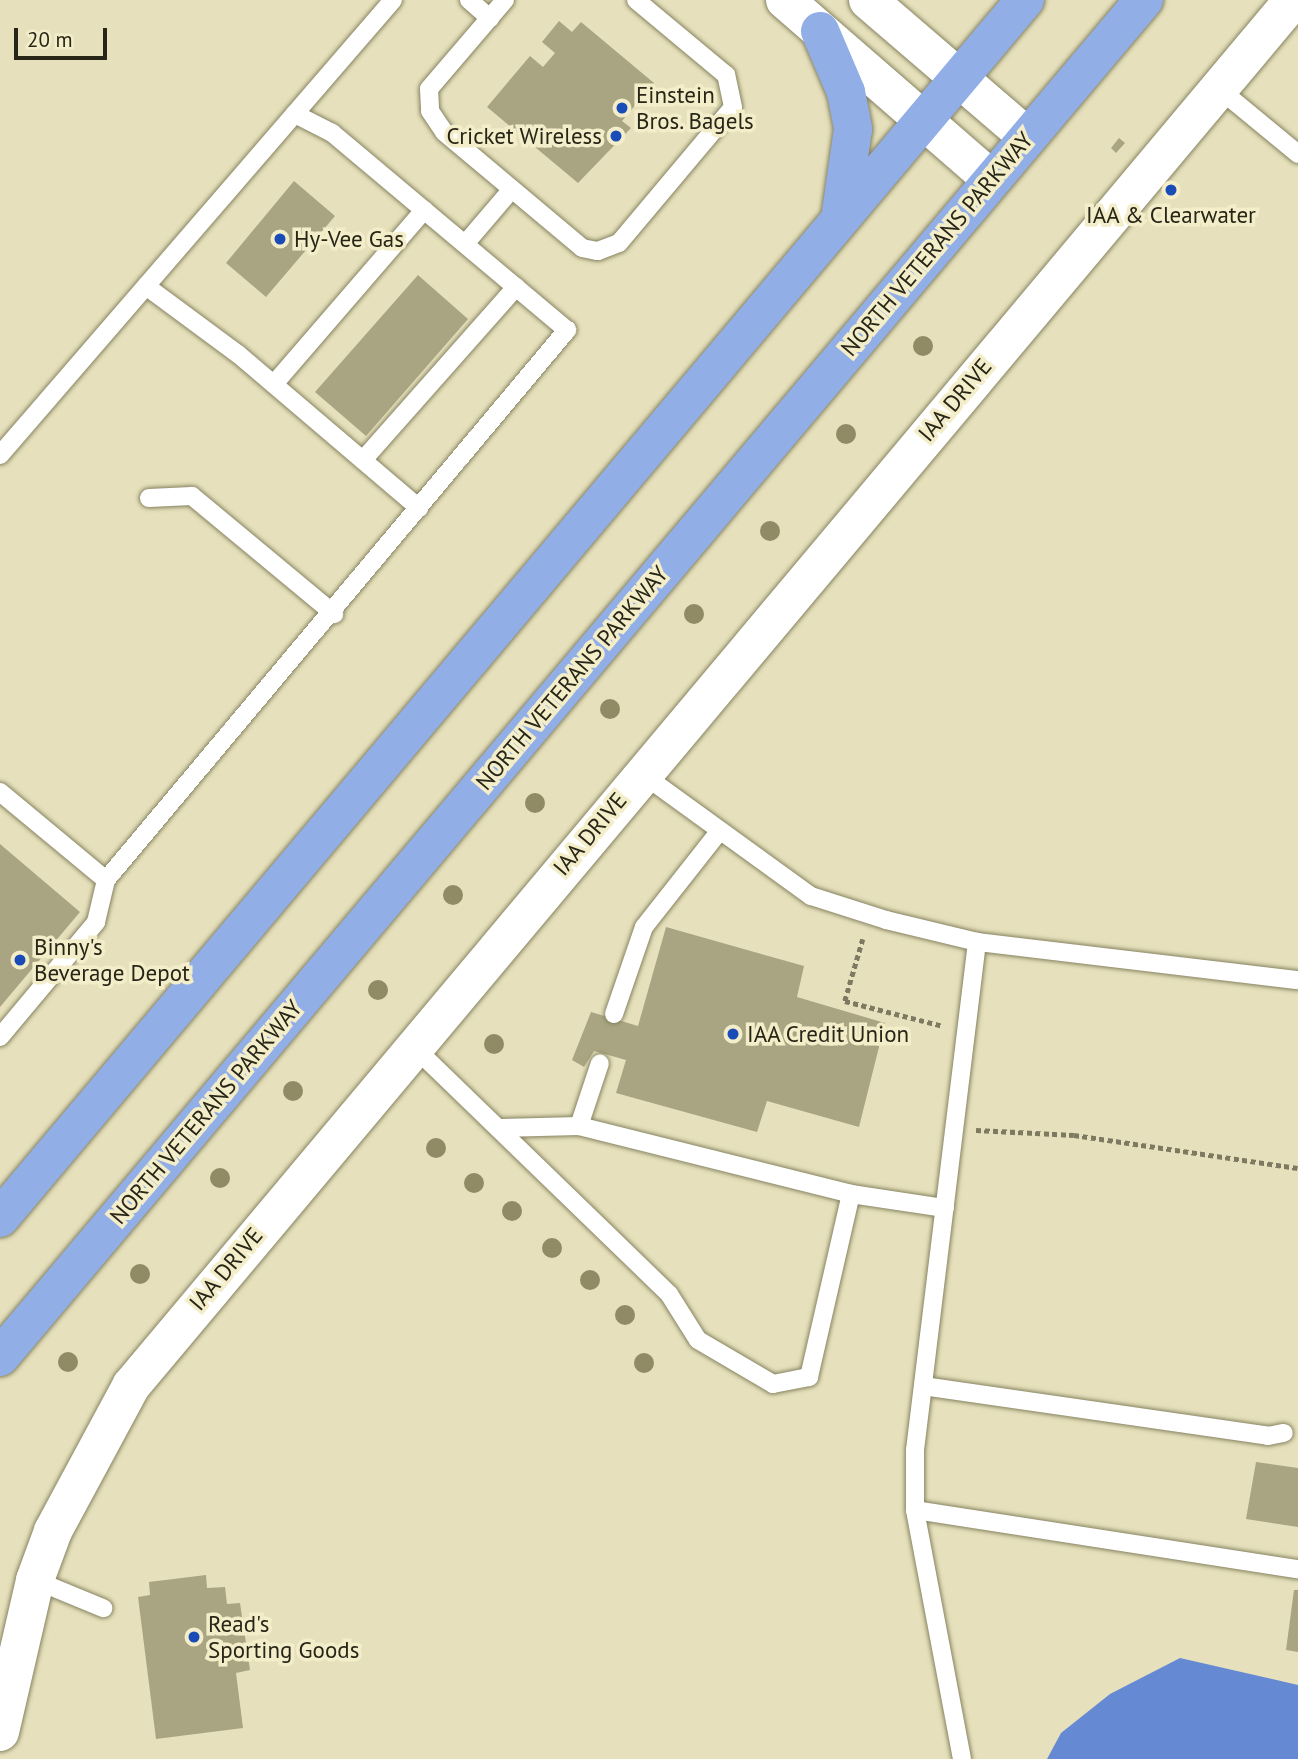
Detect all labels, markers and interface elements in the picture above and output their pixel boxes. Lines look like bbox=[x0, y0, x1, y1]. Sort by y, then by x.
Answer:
scale bar bbox=[18, 14, 110, 58]
text: 20 m bbox=[27, 26, 73, 53]
place label: Einstein Bros. Bagels bbox=[636, 81, 756, 135]
marker: Einstein Bros. Bagels bbox=[614, 100, 630, 116]
place label: Cricket Wireless bbox=[446, 122, 602, 150]
street label: NORTH VETERANS PARKWAY bbox=[835, 126, 1039, 362]
marker: Cricket Wireless bbox=[608, 128, 624, 144]
marker: IAA & Clearwater bbox=[1163, 182, 1179, 198]
place label: IAA & Clearwater bbox=[1086, 201, 1256, 229]
place label: Hy-Vee Gas bbox=[294, 225, 404, 253]
marker: Hy-Vee Gas bbox=[272, 231, 288, 247]
street label: IAA DRIVE bbox=[912, 353, 998, 447]
street label: NORTH VETERANS PARKWAY bbox=[470, 560, 674, 796]
street label: IAA DRIVE bbox=[547, 787, 633, 881]
place label: Binny's Beverage Depot bbox=[34, 933, 190, 987]
marker: Binny's Beverage Depot bbox=[12, 952, 28, 968]
street label: NORTH VETERANS PARKWAY bbox=[104, 994, 308, 1230]
place label: IAA Credit Union bbox=[747, 1020, 910, 1048]
marker: IAA Credit Union bbox=[725, 1026, 741, 1042]
street label: IAA DRIVE bbox=[183, 1222, 269, 1316]
place label: Read's Sporting Goods bbox=[208, 1610, 359, 1664]
marker: Read's Sporting Goods bbox=[186, 1629, 202, 1645]

